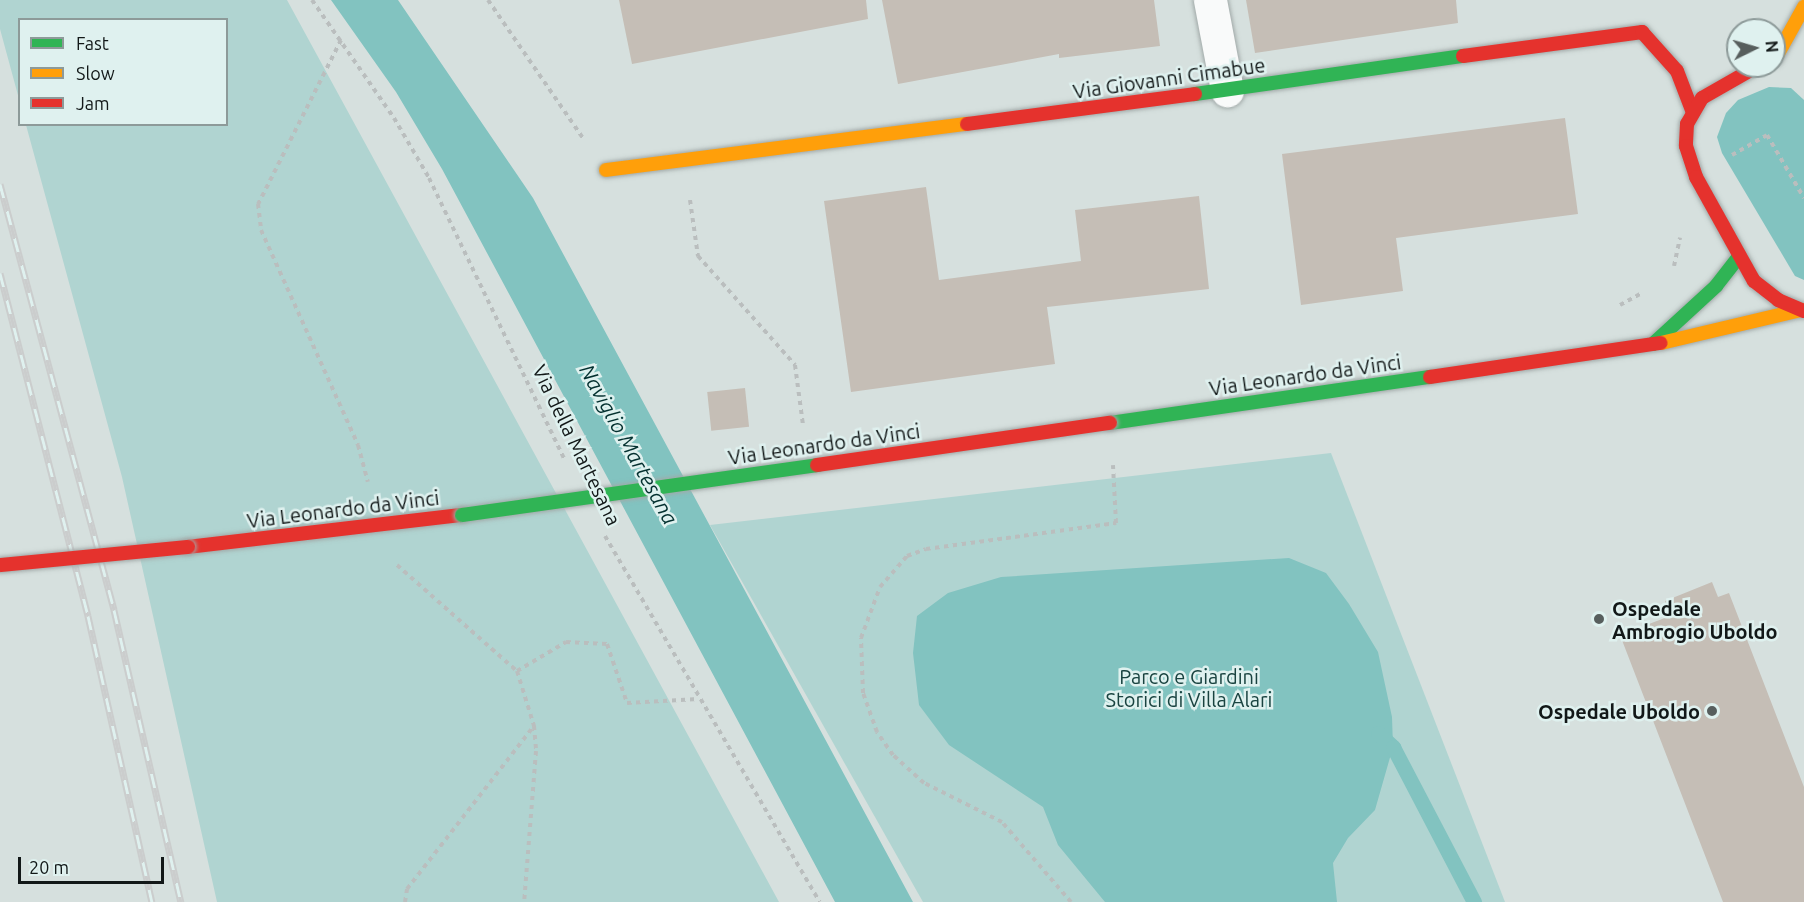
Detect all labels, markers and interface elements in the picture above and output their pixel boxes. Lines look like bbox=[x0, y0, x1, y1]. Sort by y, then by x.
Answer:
legend bbox=[18, 18, 228, 126]
north arrow bbox=[1726, 18, 1786, 78]
text: Fast bbox=[76, 33, 109, 53]
text: N bbox=[1762, 40, 1781, 53]
street label: Via Giovanni Cimabue bbox=[1071, 53, 1267, 103]
text: Slow bbox=[76, 63, 115, 83]
text: Jam bbox=[76, 93, 110, 113]
street label: Via Leonardo da Vinci bbox=[1207, 350, 1403, 400]
water label: Naviglio Martesana bbox=[575, 360, 683, 528]
street label: Via della Martesana bbox=[528, 361, 626, 529]
street label: Via Leonardo da Vinci bbox=[726, 419, 922, 469]
street label: Via Leonardo da Vinci bbox=[245, 485, 441, 533]
place label: Ospedale Ambrogio Uboldo bbox=[1612, 596, 1778, 643]
marker: Ospedale Ambrogio Uboldo bbox=[1590, 610, 1608, 628]
park label: Parco e Giardini Storici di Villa Alari bbox=[1106, 664, 1272, 711]
place label: Ospedale Uboldo bbox=[1538, 699, 1700, 723]
marker: Ospedale Uboldo bbox=[1705, 704, 1719, 718]
scale bar bbox=[21, 845, 166, 883]
text: 20 m bbox=[29, 857, 69, 877]

